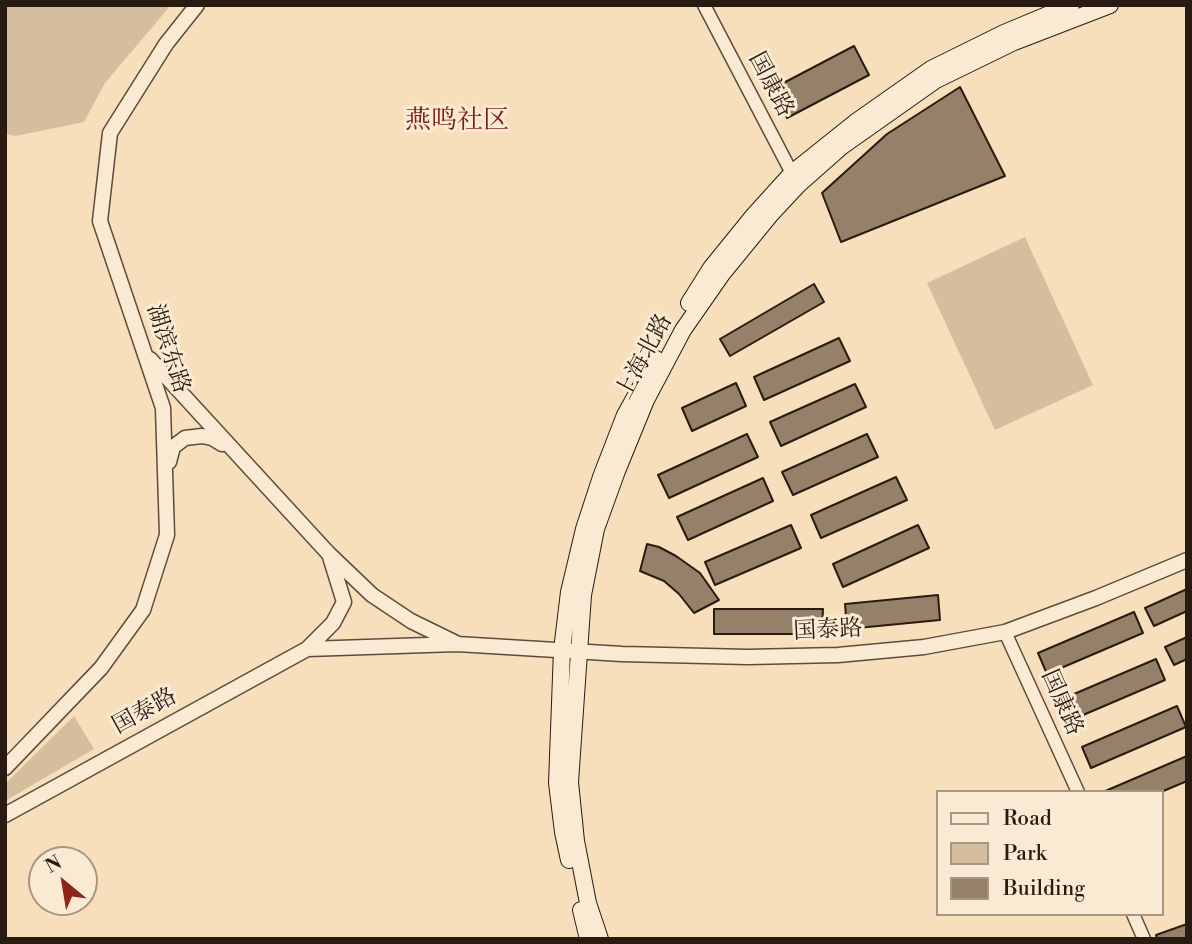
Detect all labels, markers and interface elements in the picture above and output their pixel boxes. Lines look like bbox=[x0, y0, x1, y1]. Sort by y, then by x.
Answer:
street label: 国康路 bbox=[742, 48, 798, 122]
district label: 燕鸣社区 bbox=[405, 106, 509, 138]
street label: 湖滨东路 bbox=[140, 301, 194, 397]
street label: 上海北路 bbox=[611, 310, 679, 404]
street label: 国泰路 bbox=[793, 615, 863, 647]
street label: 国康路 bbox=[1034, 666, 1088, 740]
street label: 国泰路 bbox=[108, 683, 182, 741]
legend bbox=[936, 790, 1164, 916]
text: Road bbox=[1003, 806, 1052, 832]
text: Park bbox=[1003, 841, 1047, 867]
north arrow bbox=[28, 846, 98, 916]
text: N bbox=[41, 850, 66, 879]
text: Building bbox=[1003, 876, 1085, 902]

